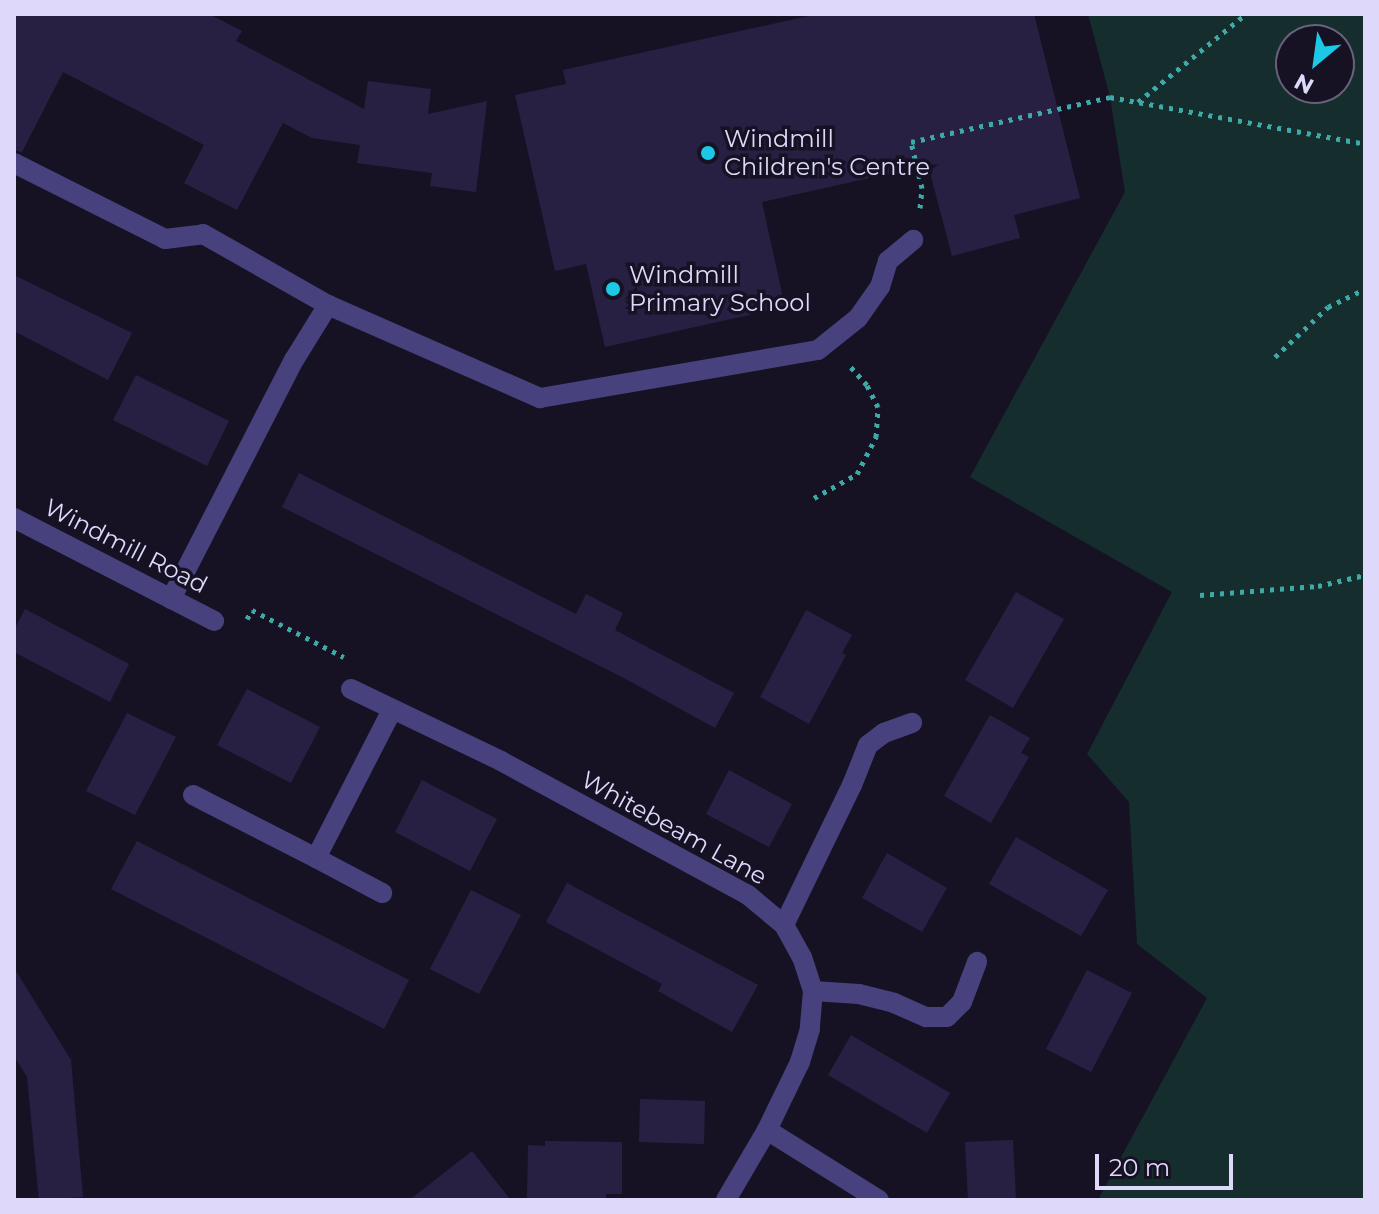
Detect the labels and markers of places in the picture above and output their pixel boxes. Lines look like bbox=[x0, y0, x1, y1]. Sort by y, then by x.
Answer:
place label: Windmill Children's Centre bbox=[724, 125, 930, 181]
marker: Windmill Children's Centre bbox=[699, 144, 717, 162]
place label: Windmill Primary School bbox=[629, 261, 811, 317]
marker: Windmill Primary School bbox=[604, 280, 622, 298]

